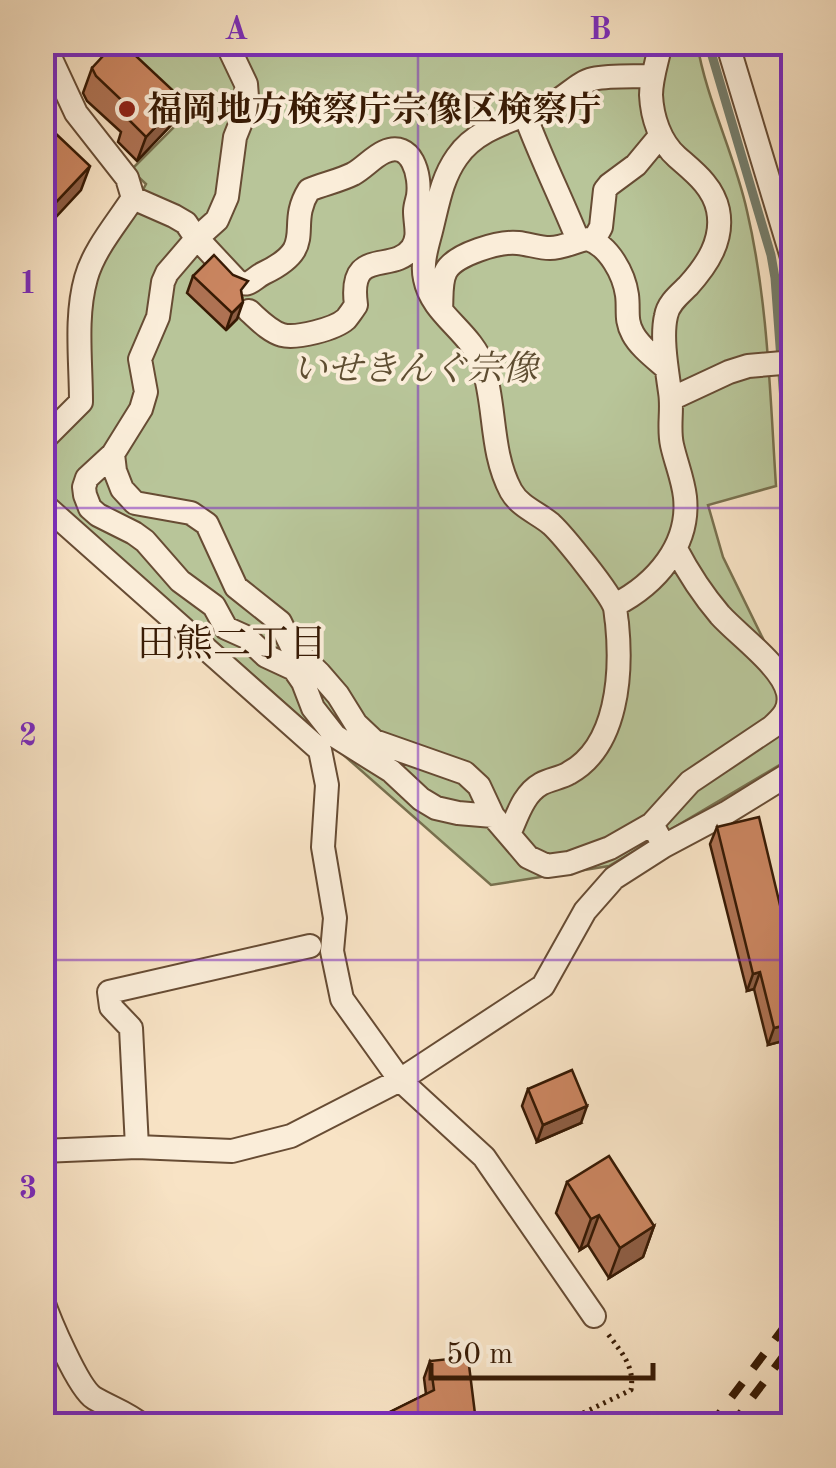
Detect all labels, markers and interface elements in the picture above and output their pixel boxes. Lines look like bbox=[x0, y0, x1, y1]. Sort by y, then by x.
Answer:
text: A bbox=[224, 15, 248, 47]
text: B bbox=[589, 15, 611, 47]
place label: 福岡地方検察庁宗像区検察庁 bbox=[147, 91, 602, 129]
marker: 福岡地方検察庁宗像区検察庁 bbox=[116, 98, 138, 120]
text: 1 bbox=[19, 269, 37, 301]
park label: いせきんぐ宗像 bbox=[292, 350, 540, 388]
district label: 田熊二丁目 bbox=[137, 623, 327, 665]
text: 2 bbox=[19, 721, 37, 753]
text: 3 bbox=[19, 1174, 37, 1206]
scale bar bbox=[431, 1318, 654, 1380]
text: 50 m bbox=[446, 1340, 513, 1370]

